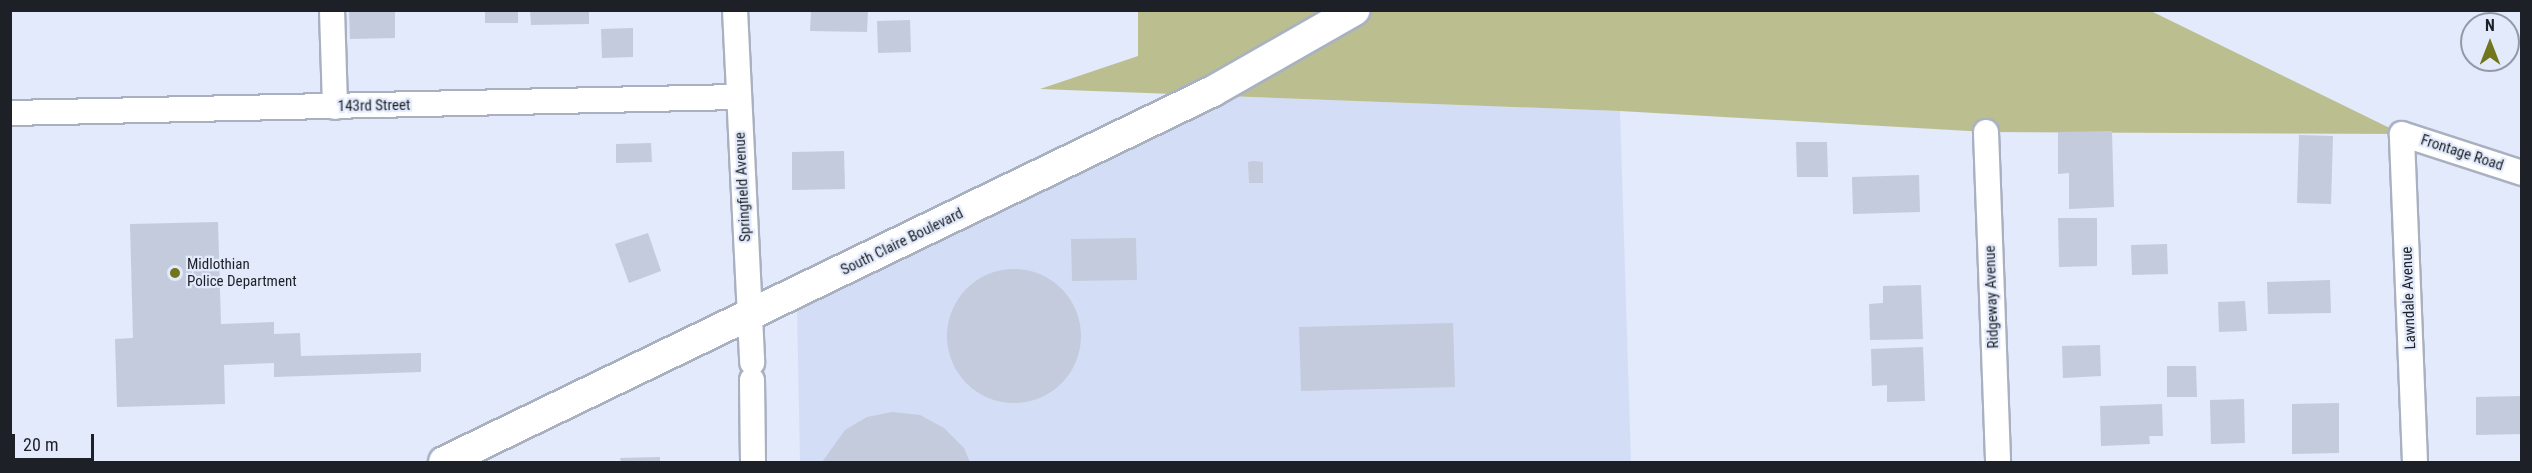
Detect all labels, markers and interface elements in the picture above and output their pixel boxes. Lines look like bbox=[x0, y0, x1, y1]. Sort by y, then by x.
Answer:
north arrow bbox=[2460, 12, 2520, 72]
text: N bbox=[2485, 16, 2495, 35]
street label: 143rd Street bbox=[338, 96, 410, 116]
street label: Frontage Road bbox=[2418, 131, 2506, 175]
street label: Springfield Avenue bbox=[731, 132, 755, 242]
street label: South Claire Boulevard bbox=[838, 205, 966, 279]
street label: Ridgeway Avenue bbox=[1981, 245, 2003, 349]
street label: Lawndale Avenue bbox=[2398, 246, 2420, 350]
place label: Midlothian Police Department bbox=[187, 255, 297, 290]
marker: Midlothian Police Department bbox=[168, 266, 182, 280]
scale bar bbox=[15, 422, 98, 460]
text: 20 m bbox=[23, 434, 58, 455]

